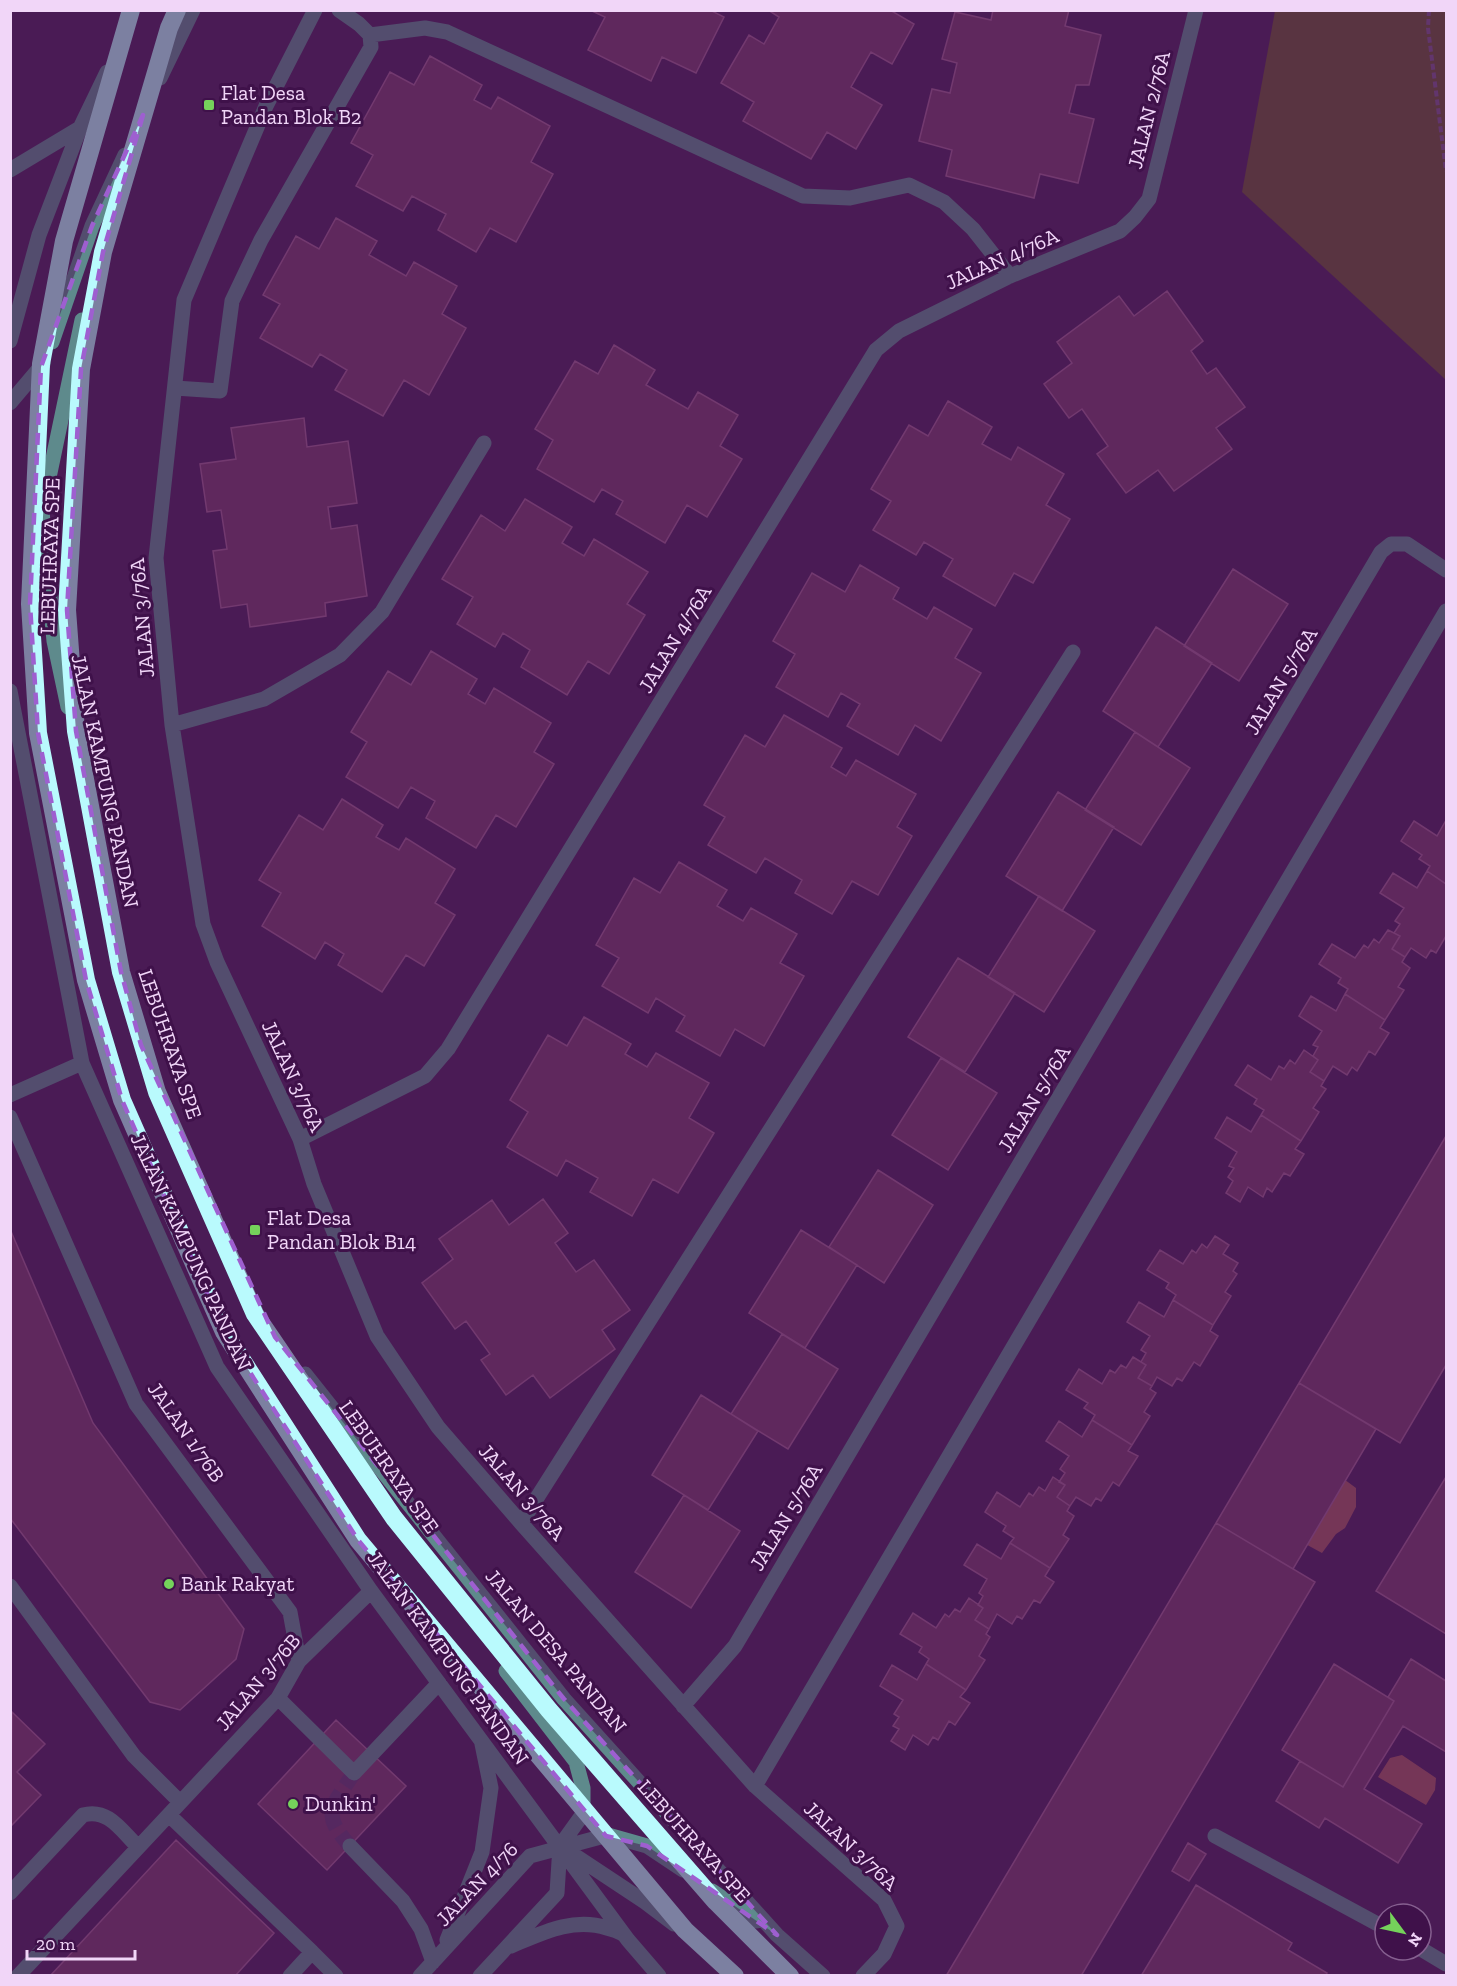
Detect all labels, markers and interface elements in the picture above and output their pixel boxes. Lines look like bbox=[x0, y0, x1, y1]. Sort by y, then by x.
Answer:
street label: JALAN 2/76A bbox=[1122, 48, 1175, 171]
place label: Flat Desa Pandan Blok B2 bbox=[221, 80, 362, 129]
marker: Flat Desa Pandan Blok B2 bbox=[202, 98, 216, 112]
street label: JALAN 4/76A bbox=[941, 222, 1062, 295]
street label: LEBUHRAYA SPE bbox=[34, 477, 65, 635]
street label: JALAN 3/76A bbox=[124, 557, 159, 679]
street label: JALAN 4/76A bbox=[633, 580, 717, 697]
street label: JALAN 5/76A bbox=[1239, 622, 1322, 739]
street label: JALAN KAMPUNG PANDAN bbox=[66, 652, 145, 910]
street label: LEBUHRAYA SPE bbox=[133, 966, 208, 1122]
street label: JALAN 3/76A bbox=[257, 1016, 330, 1136]
street label: JALAN 5/76A bbox=[992, 1040, 1075, 1157]
street label: JALAN KAMPUNG PANDAN bbox=[126, 1129, 257, 1374]
place label: Flat Desa Pandan Blok B14 bbox=[267, 1205, 416, 1254]
marker: Flat Desa Pandan Blok B14 bbox=[248, 1223, 262, 1237]
street label: JALAN 1/76B bbox=[143, 1377, 230, 1487]
street label: LEBUHRAYA SPE bbox=[334, 1395, 445, 1538]
street label: JALAN 3/76A bbox=[474, 1438, 571, 1545]
street label: JALAN 5/76A bbox=[744, 1458, 827, 1575]
street label: JALAN KAMPUNG PANDAN bbox=[362, 1546, 534, 1770]
street label: JALAN DESA PANDAN bbox=[480, 1564, 632, 1738]
place label: Bank Rakyat bbox=[181, 1571, 294, 1596]
marker: Bank Rakyat bbox=[162, 1577, 176, 1591]
street label: JALAN 3/76B bbox=[210, 1628, 305, 1735]
street label: LEBUHRAYA SPE bbox=[633, 1774, 756, 1907]
place label: Dunkin' bbox=[305, 1791, 376, 1816]
street label: JALAN 3/76A bbox=[799, 1796, 904, 1896]
marker: Dunkin' bbox=[286, 1797, 300, 1811]
street label: JALAN 4/76 bbox=[430, 1836, 523, 1931]
north arrow bbox=[1373, 1902, 1433, 1962]
scale bar bbox=[27, 1923, 135, 1961]
text: N bbox=[1404, 1930, 1426, 1950]
text: 20 m bbox=[36, 1933, 76, 1955]

